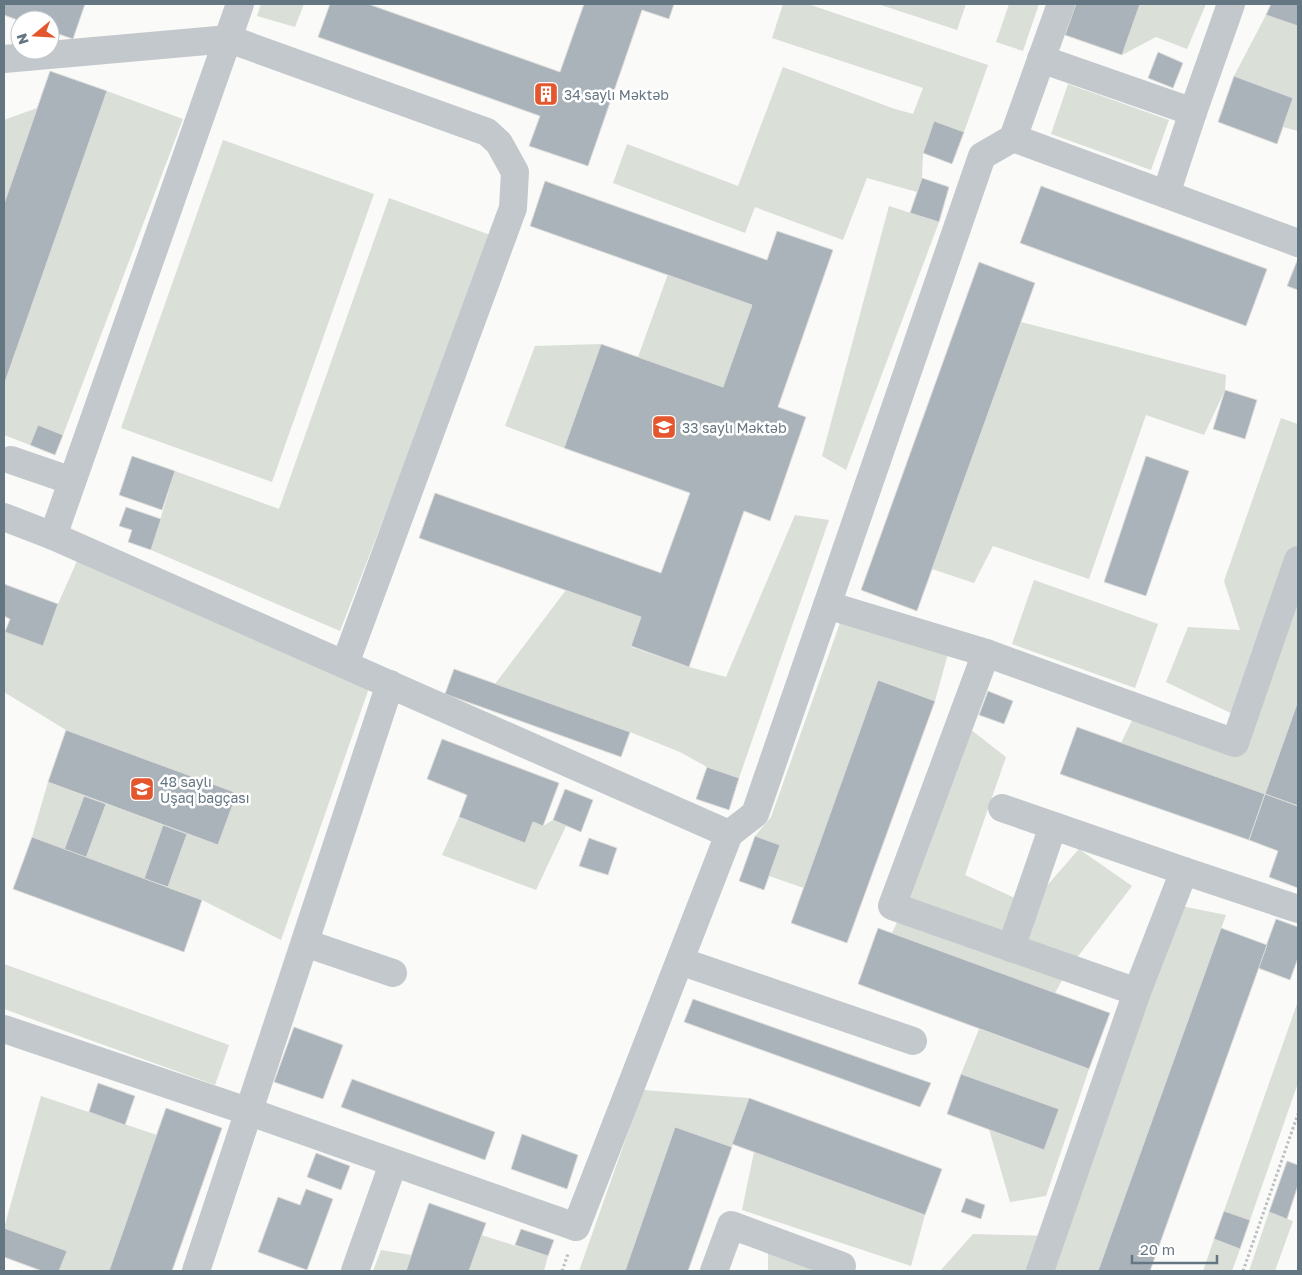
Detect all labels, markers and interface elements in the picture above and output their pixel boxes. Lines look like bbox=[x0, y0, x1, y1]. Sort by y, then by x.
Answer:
north arrow bbox=[10, 10, 60, 60]
text: N bbox=[12, 31, 32, 47]
building icon: 34 saylı Məktəb bbox=[533, 81, 559, 107]
place label: 34 saylı Məktəb bbox=[564, 86, 669, 103]
school or university icon: 33 saylı Məktəb bbox=[651, 414, 677, 440]
place label: 33 saylı Məktəb bbox=[682, 419, 787, 436]
place label: 48 saylı Uşaq bağçası bbox=[160, 773, 250, 806]
school or university icon: 48 saylı Uşaq bağçası bbox=[129, 776, 155, 802]
scale bar bbox=[1132, 1232, 1217, 1264]
text: 20 m bbox=[1140, 1240, 1175, 1258]

